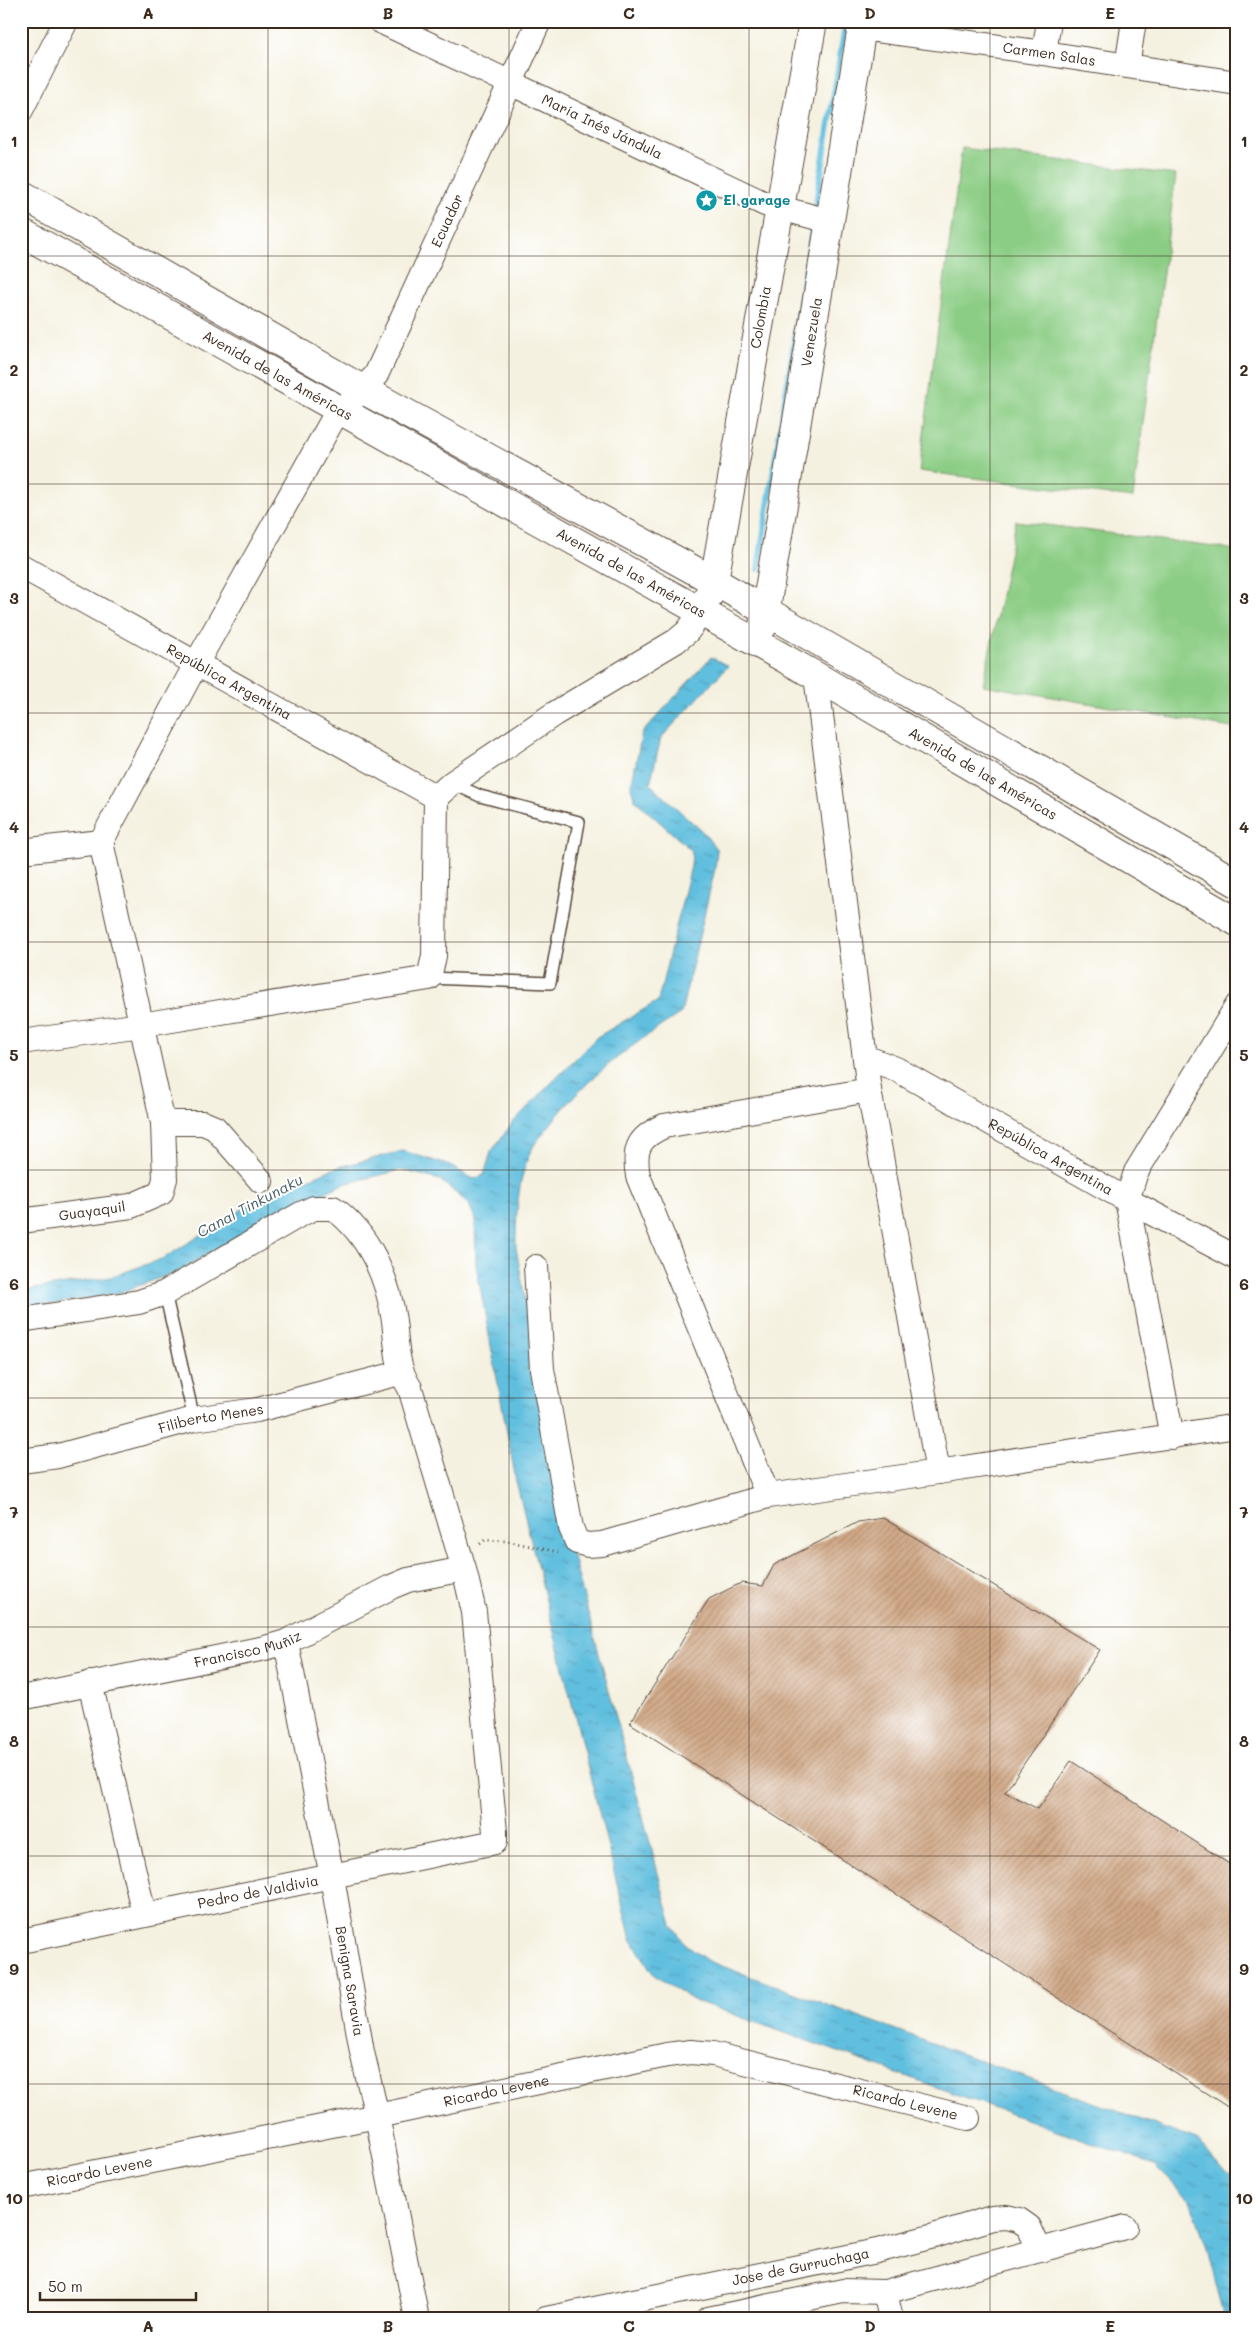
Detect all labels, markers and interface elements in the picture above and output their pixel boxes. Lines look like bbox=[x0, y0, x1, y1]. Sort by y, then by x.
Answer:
text: A bbox=[142, 2, 154, 23]
text: B bbox=[383, 2, 393, 23]
text: C bbox=[623, 2, 635, 23]
text: D bbox=[864, 2, 876, 23]
text: E bbox=[1105, 2, 1115, 23]
street label: Carmen Salas bbox=[1002, 37, 1097, 70]
street label: María Inés Jándula bbox=[539, 89, 666, 163]
text: 1 bbox=[10, 130, 18, 151]
text: 1 bbox=[1240, 130, 1248, 151]
place icon: El garage bbox=[695, 188, 719, 212]
street label: Ecuador bbox=[426, 190, 467, 250]
place label: El garage bbox=[723, 190, 790, 209]
street label: Colombia bbox=[745, 284, 775, 350]
street label: Venezuela bbox=[796, 296, 826, 368]
street label: Avenida de las Américas bbox=[200, 325, 356, 424]
text: 2 bbox=[10, 359, 19, 380]
text: 2 bbox=[1240, 359, 1249, 380]
street label: Avenida de las Américas bbox=[553, 523, 710, 622]
text: 3 bbox=[9, 587, 19, 608]
text: 3 bbox=[1239, 587, 1249, 608]
street label: República Argentina bbox=[163, 639, 295, 724]
street label: Avenida de las Américas bbox=[906, 722, 1061, 824]
text: 4 bbox=[9, 816, 19, 837]
text: 4 bbox=[1239, 816, 1249, 837]
text: 5 bbox=[9, 1044, 19, 1065]
text: 5 bbox=[1239, 1044, 1249, 1065]
street label: República Argentina bbox=[985, 1113, 1117, 1199]
water label: Canal Tinkunaku bbox=[193, 1169, 306, 1242]
street label: Guayaquil bbox=[57, 1196, 127, 1225]
text: 6 bbox=[9, 1273, 19, 1294]
text: 6 bbox=[1239, 1273, 1249, 1294]
street label: Filiberto Menes bbox=[156, 1399, 265, 1437]
text: 7 bbox=[10, 1501, 19, 1522]
text: 7 bbox=[1240, 1501, 1249, 1522]
street label: Francisco Muñiz bbox=[192, 1625, 305, 1671]
text: 8 bbox=[9, 1730, 19, 1751]
text: 8 bbox=[1239, 1730, 1249, 1751]
street label: Pedro de Valdivia bbox=[196, 1870, 320, 1913]
street label: Benigna Saravia bbox=[332, 1924, 369, 2037]
text: 9 bbox=[9, 1958, 19, 1979]
text: 9 bbox=[1239, 1958, 1249, 1979]
street label: Ricardo Levene bbox=[442, 2070, 551, 2111]
street label: Ricardo Levene bbox=[851, 2080, 960, 2124]
street label: Ricardo Levene bbox=[45, 2151, 154, 2191]
text: 10 bbox=[5, 2187, 23, 2208]
text: 10 bbox=[1235, 2187, 1253, 2208]
street label: Jose de Gurruchaga bbox=[730, 2243, 871, 2290]
scale bar bbox=[40, 2270, 196, 2302]
text: 50 m bbox=[48, 2276, 83, 2296]
text: A bbox=[142, 2315, 154, 2336]
text: B bbox=[383, 2315, 393, 2336]
text: C bbox=[623, 2315, 635, 2336]
text: D bbox=[864, 2315, 876, 2336]
text: E bbox=[1105, 2315, 1115, 2336]

